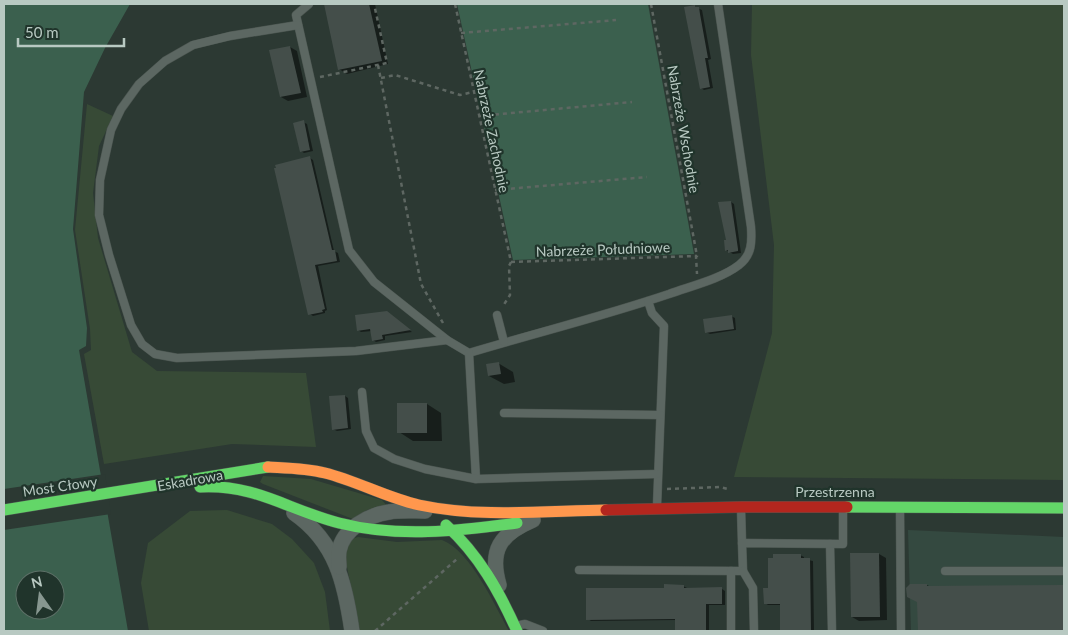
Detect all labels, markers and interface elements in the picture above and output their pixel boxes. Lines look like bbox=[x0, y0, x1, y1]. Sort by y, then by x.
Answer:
scale bar bbox=[18, 15, 124, 47]
text: 50 m bbox=[25, 23, 59, 41]
street label: Nabrzeże Wschodnie bbox=[664, 64, 704, 194]
street label: Nabrzeże Zachodnie bbox=[471, 68, 513, 194]
street label: Nabrzeże Południowe bbox=[536, 238, 670, 260]
street label: Eskadrowa bbox=[156, 466, 224, 494]
street label: Most Cłowy bbox=[22, 472, 99, 500]
street label: Przestrzenna bbox=[795, 483, 875, 500]
north arrow bbox=[15, 570, 65, 620]
text: N bbox=[29, 572, 44, 591]

